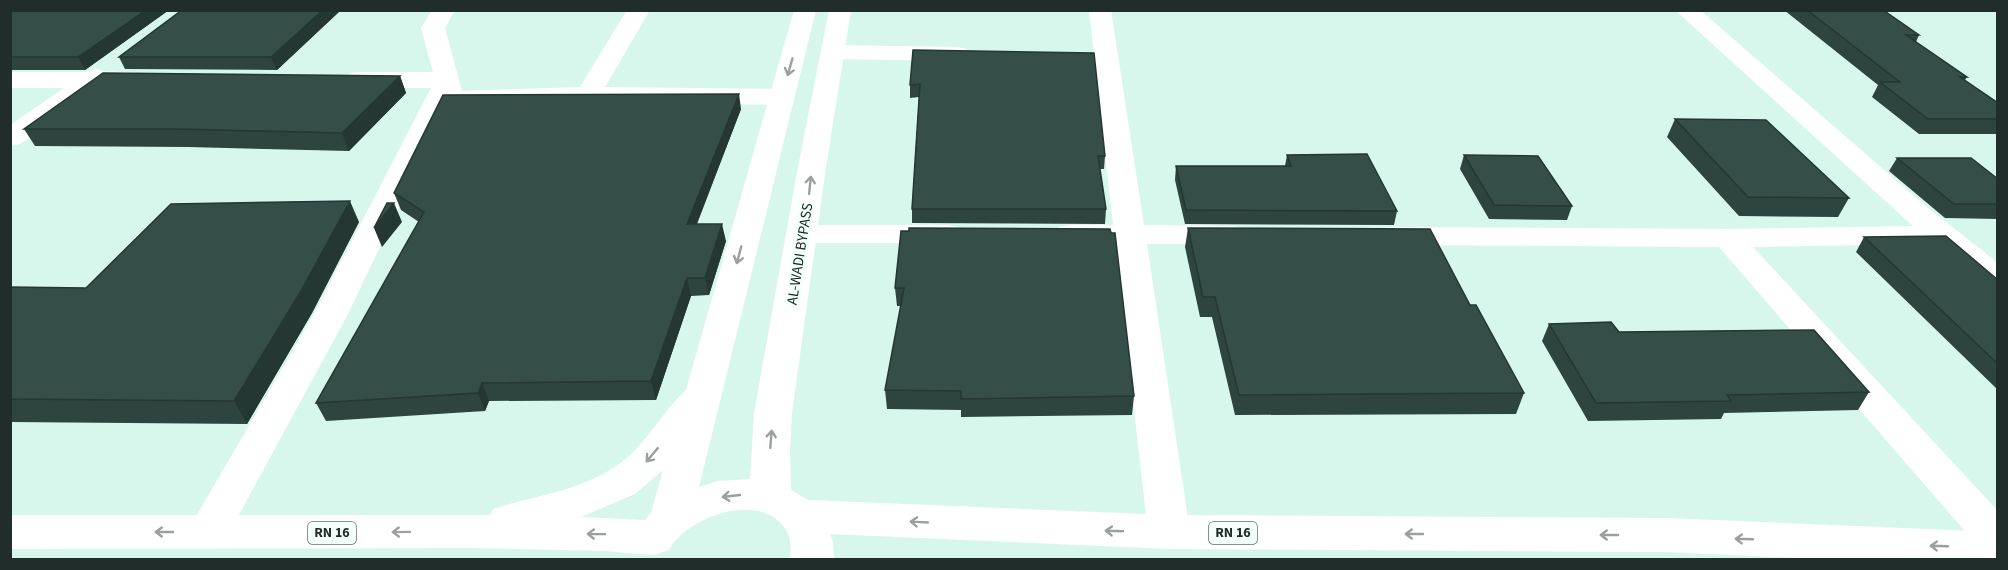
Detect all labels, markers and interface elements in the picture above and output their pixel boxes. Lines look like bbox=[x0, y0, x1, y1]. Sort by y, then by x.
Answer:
one-way arrow bbox=[784, 57, 795, 76]
one-way arrow bbox=[805, 175, 816, 195]
street label: AL-WADI BYPASS bbox=[782, 202, 818, 306]
one-way arrow bbox=[733, 245, 744, 264]
one-way arrow bbox=[766, 430, 777, 450]
one-way arrow bbox=[646, 447, 659, 463]
one-way arrow bbox=[722, 491, 742, 502]
one-way arrow bbox=[910, 516, 930, 527]
road number: RN 16 bbox=[308, 522, 356, 544]
road number: RN 16 bbox=[1209, 522, 1257, 544]
one-way arrow bbox=[1105, 525, 1125, 536]
one-way arrow bbox=[154, 526, 174, 538]
one-way arrow bbox=[391, 526, 411, 538]
one-way arrow bbox=[586, 528, 606, 539]
one-way arrow bbox=[1404, 528, 1424, 540]
one-way arrow bbox=[1599, 529, 1619, 541]
one-way arrow bbox=[1735, 533, 1755, 544]
one-way arrow bbox=[1930, 541, 1950, 552]

